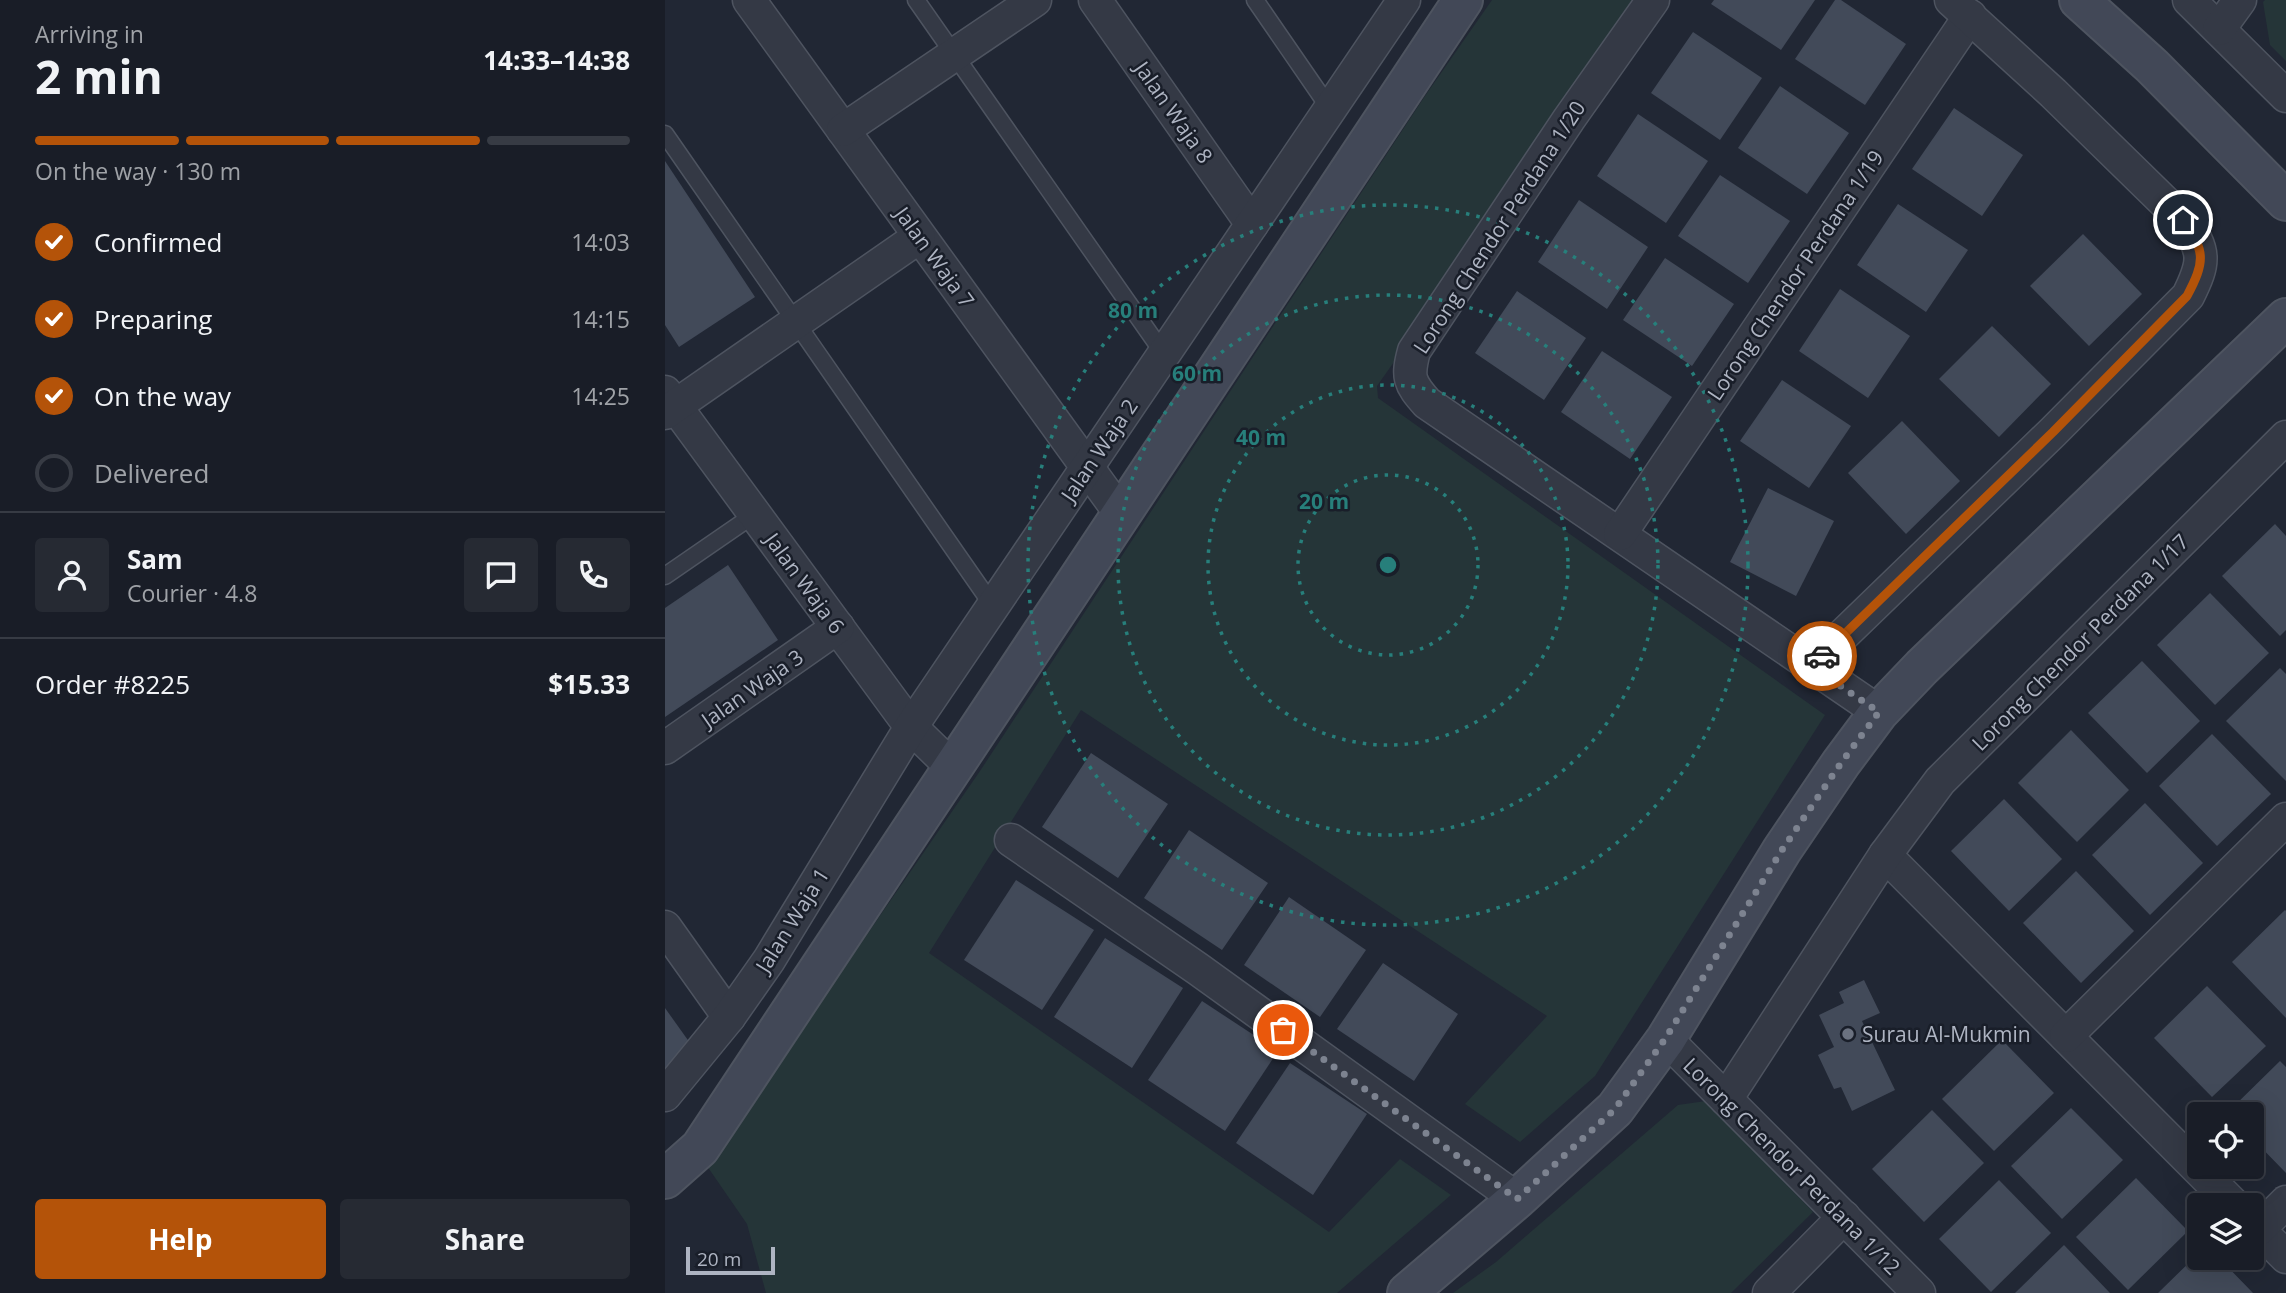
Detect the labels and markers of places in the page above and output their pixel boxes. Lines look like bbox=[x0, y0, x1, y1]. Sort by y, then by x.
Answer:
pin bbox=[2153, 190, 2213, 250]
centre of rings bbox=[1376, 553, 1400, 577]
pin bbox=[1253, 1000, 1313, 1060]
place label: Surau Al-Mukmin bbox=[1862, 1020, 2031, 1048]
marker: Surau Al-Mukmin bbox=[1840, 1026, 1856, 1042]

